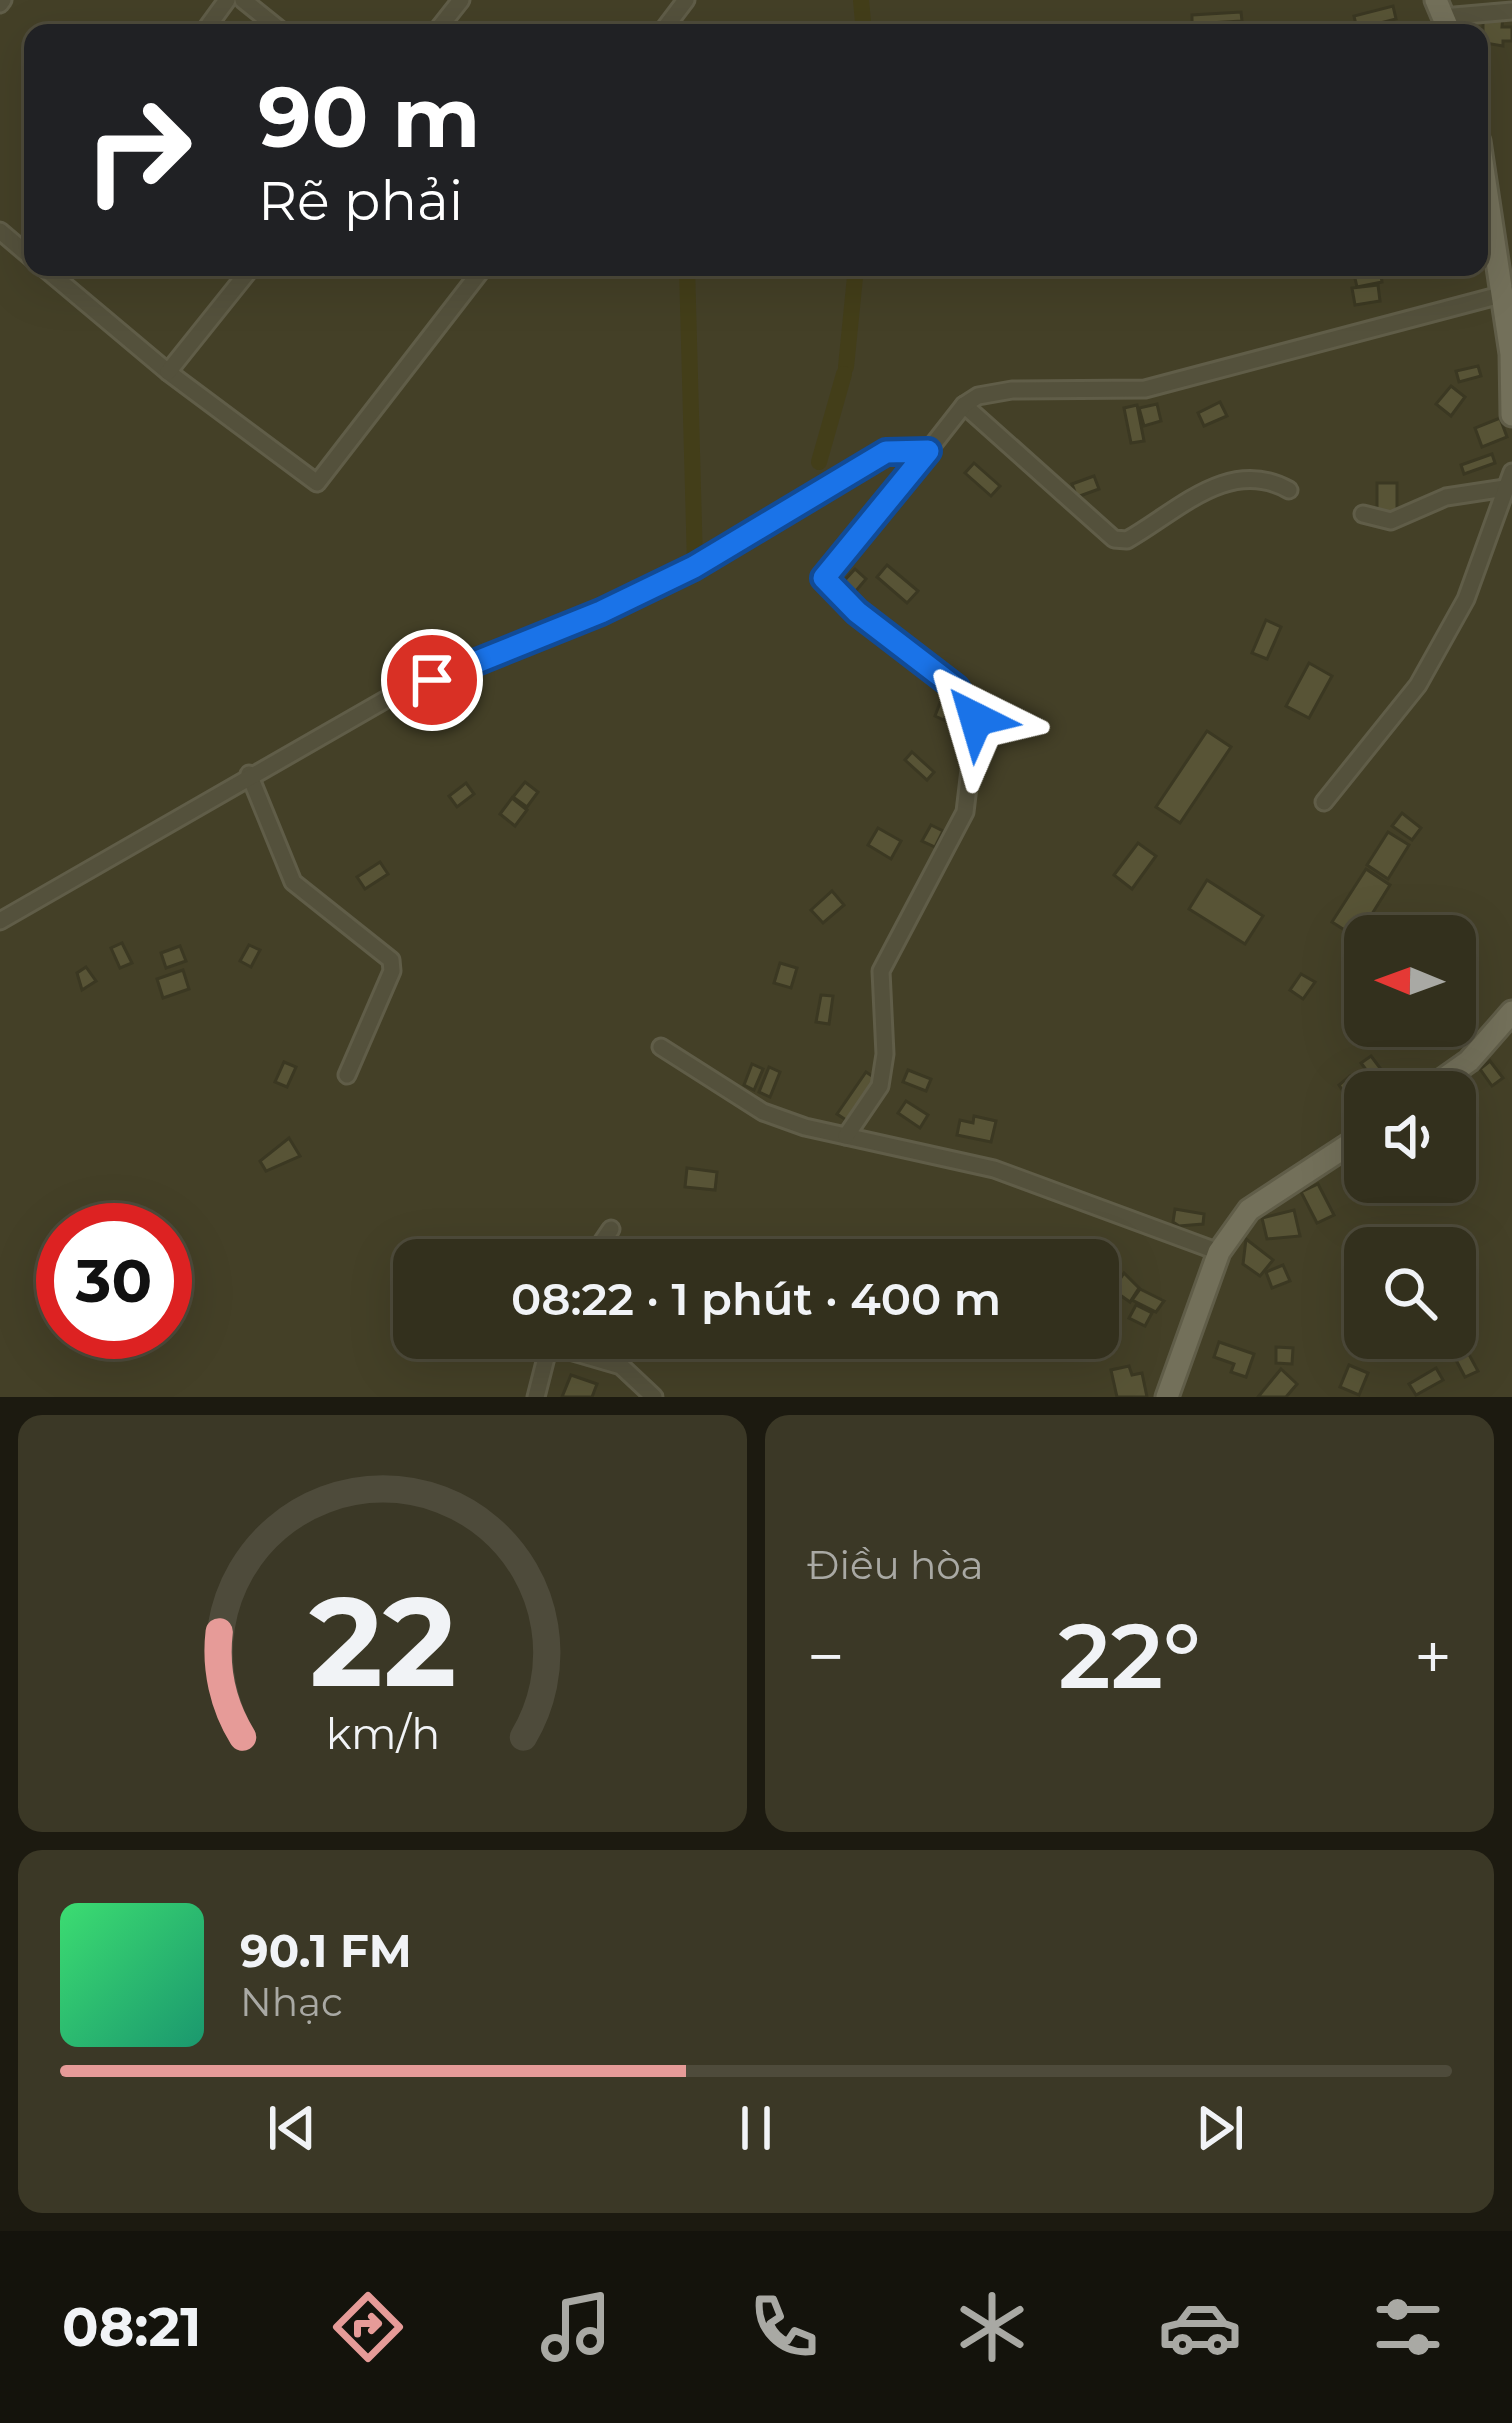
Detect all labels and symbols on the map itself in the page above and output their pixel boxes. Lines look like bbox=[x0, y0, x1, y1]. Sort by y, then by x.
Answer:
pin bbox=[381, 629, 483, 731]
position arrow bbox=[913, 656, 1039, 782]
north arrow bbox=[1344, 915, 1476, 1047]
speed limit sign: 30 bbox=[36, 1203, 192, 1359]

